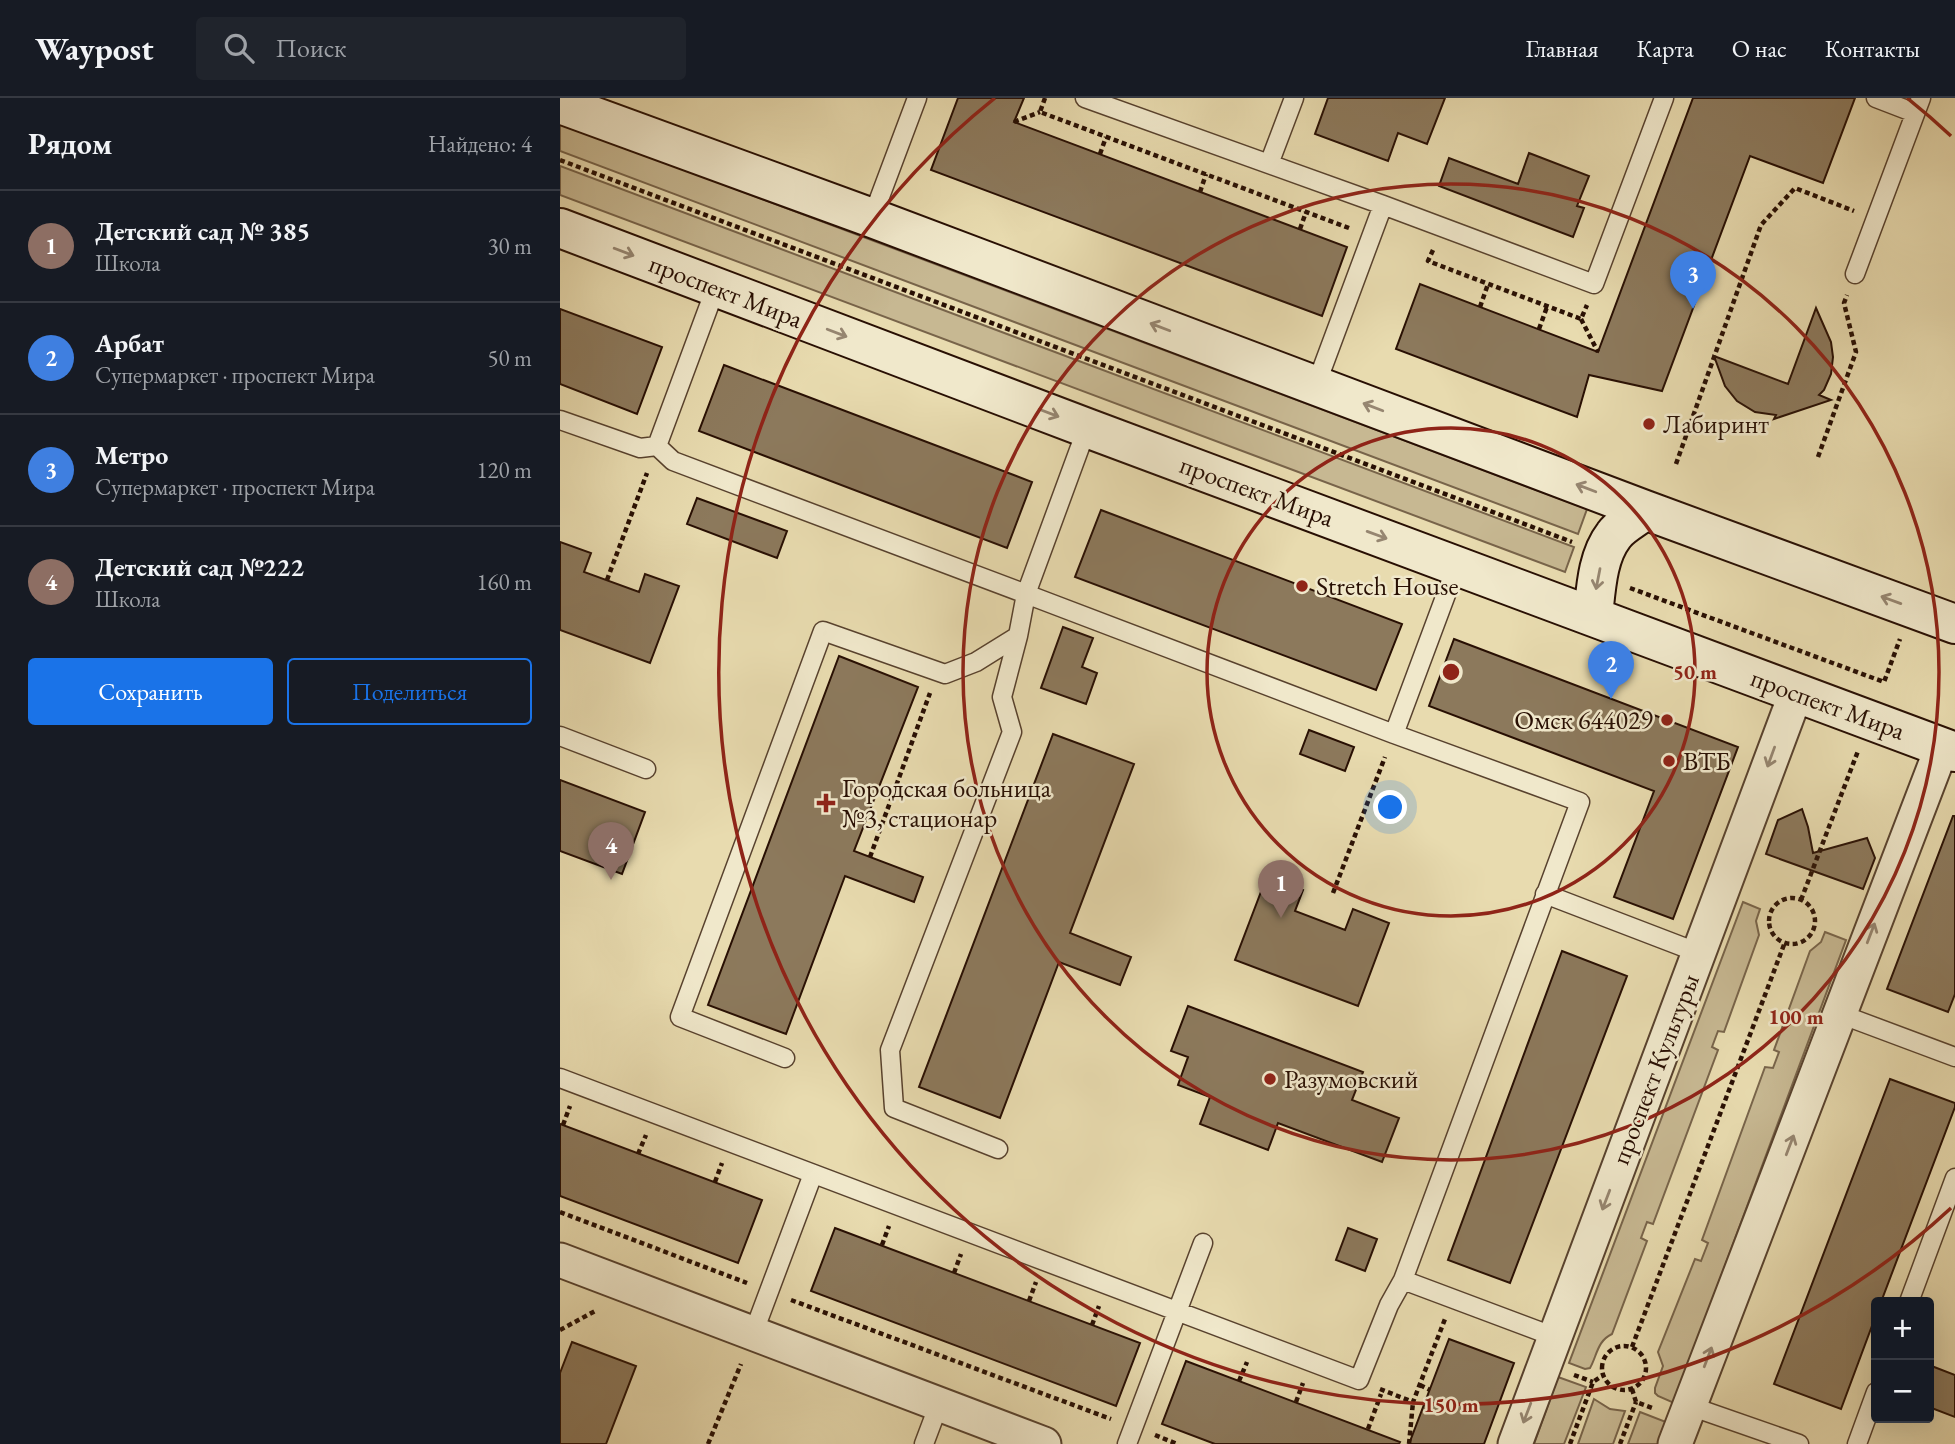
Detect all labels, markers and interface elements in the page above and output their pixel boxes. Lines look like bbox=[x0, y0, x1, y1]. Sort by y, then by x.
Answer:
search box bbox=[196, 17, 686, 80]
text: Waypost bbox=[35, 27, 154, 70]
icon: search bbox=[220, 29, 258, 67]
text: Поиск bbox=[276, 31, 346, 65]
text: Главная bbox=[1525, 33, 1599, 64]
text: Карта bbox=[1637, 33, 1694, 64]
text: О нас bbox=[1732, 33, 1787, 64]
text: Контакты bbox=[1825, 33, 1920, 64]
text: Рядом bbox=[28, 124, 112, 163]
text: Найдено: 4 bbox=[428, 129, 532, 159]
text: Детский сад № 385 bbox=[95, 214, 310, 248]
text: 1 bbox=[45, 231, 57, 261]
text: 30 m bbox=[487, 231, 532, 261]
street label: проспект Мира bbox=[644, 246, 808, 336]
one-way arrow bbox=[612, 247, 634, 260]
text: Школа bbox=[95, 248, 160, 278]
pin: 3 bbox=[1670, 251, 1716, 309]
one-way arrow bbox=[1150, 319, 1172, 332]
text: Арбат bbox=[95, 326, 164, 360]
one-way arrow bbox=[825, 328, 847, 340]
text: 2 bbox=[45, 343, 57, 373]
text: 50 m bbox=[487, 343, 532, 373]
text: Супермаркет · проспект Мира bbox=[95, 360, 375, 390]
one-way arrow bbox=[1363, 400, 1384, 412]
place label: Лабиринт bbox=[1663, 407, 1769, 441]
one-way arrow bbox=[1038, 408, 1060, 421]
marker: Лабиринт bbox=[1641, 416, 1657, 432]
text: Метро bbox=[95, 438, 168, 472]
street label: проспект Мира bbox=[1175, 447, 1339, 535]
text: 3 bbox=[45, 455, 57, 485]
text: 120 m bbox=[476, 455, 532, 485]
text: Супермаркет · проспект Мира bbox=[95, 472, 375, 502]
one-way arrow bbox=[1575, 480, 1597, 493]
one-way arrow bbox=[1366, 530, 1388, 543]
text: Детский сад №222 bbox=[95, 550, 304, 584]
text: 4 bbox=[45, 567, 57, 597]
text: 160 m bbox=[476, 567, 532, 597]
one-way arrow bbox=[1591, 567, 1604, 590]
place label: Stretch House bbox=[1316, 569, 1459, 603]
marker: Stretch House bbox=[1294, 578, 1310, 594]
text: Школа bbox=[95, 584, 160, 614]
one-way arrow bbox=[1881, 593, 1903, 605]
pin: 2 bbox=[1588, 641, 1634, 699]
button: Сохранить bbox=[28, 658, 273, 725]
button: Поделиться bbox=[287, 658, 532, 725]
text: 50 m bbox=[1673, 658, 1717, 685]
centre of rings bbox=[1439, 660, 1463, 684]
street label: проспект Мира bbox=[1746, 660, 1910, 748]
place label: Омск 644029 bbox=[1514, 703, 1654, 737]
marker: Омск 644029 bbox=[1659, 712, 1675, 728]
place label: ВТБ bbox=[1683, 744, 1730, 778]
one-way arrow bbox=[1764, 745, 1777, 767]
marker: ВТБ bbox=[1661, 753, 1677, 769]
place label: Городская больница №3, стационар bbox=[842, 771, 1052, 835]
your location bbox=[1373, 790, 1407, 824]
marker: Городская больница №3, стационар bbox=[816, 793, 836, 813]
pin: 4 bbox=[588, 822, 634, 880]
pin: 1 bbox=[1258, 860, 1304, 918]
one-way arrow bbox=[1866, 922, 1879, 944]
street label: проспект Культуры bbox=[1603, 969, 1707, 1169]
text: 100 m bbox=[1768, 1003, 1824, 1030]
place label: Разумовский bbox=[1284, 1062, 1419, 1096]
marker: Разумовский bbox=[1262, 1071, 1278, 1087]
one-way arrow bbox=[1784, 1134, 1797, 1156]
one-way arrow bbox=[1599, 1188, 1612, 1210]
map controls bbox=[1871, 1297, 1934, 1423]
button: + bbox=[1871, 1297, 1934, 1360]
one-way arrow bbox=[1703, 1347, 1716, 1369]
button: − bbox=[1871, 1360, 1934, 1423]
text: 150 m bbox=[1423, 1391, 1479, 1418]
one-way arrow bbox=[1520, 1401, 1532, 1423]

